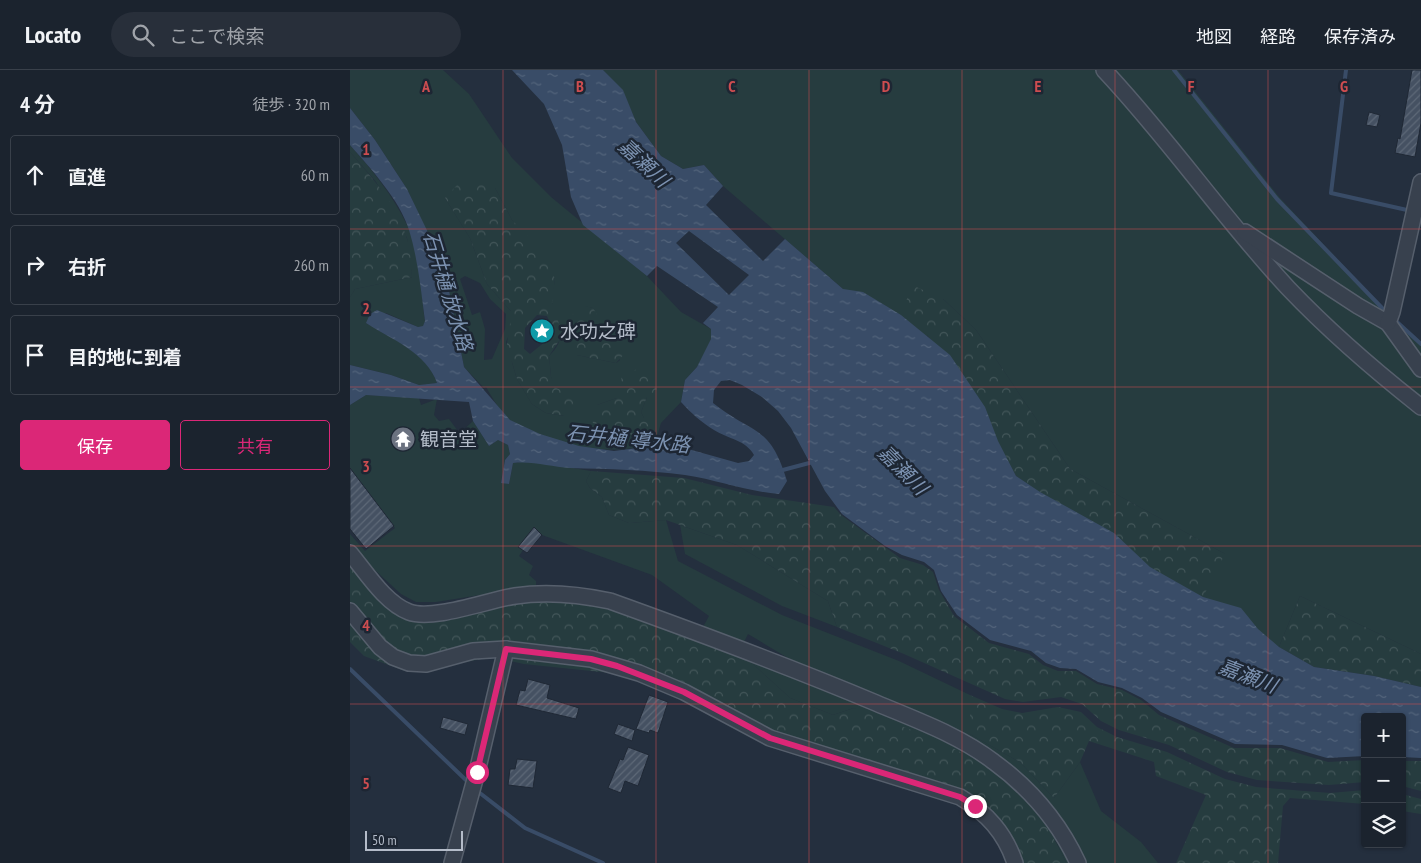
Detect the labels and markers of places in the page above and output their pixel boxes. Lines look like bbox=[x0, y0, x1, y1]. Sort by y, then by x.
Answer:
place icon: 水功之碑 bbox=[529, 318, 555, 344]
place label: 水功之碑 bbox=[560, 319, 636, 343]
temple icon: 観音堂 bbox=[390, 426, 416, 452]
place label: 観音堂 bbox=[420, 427, 477, 451]

